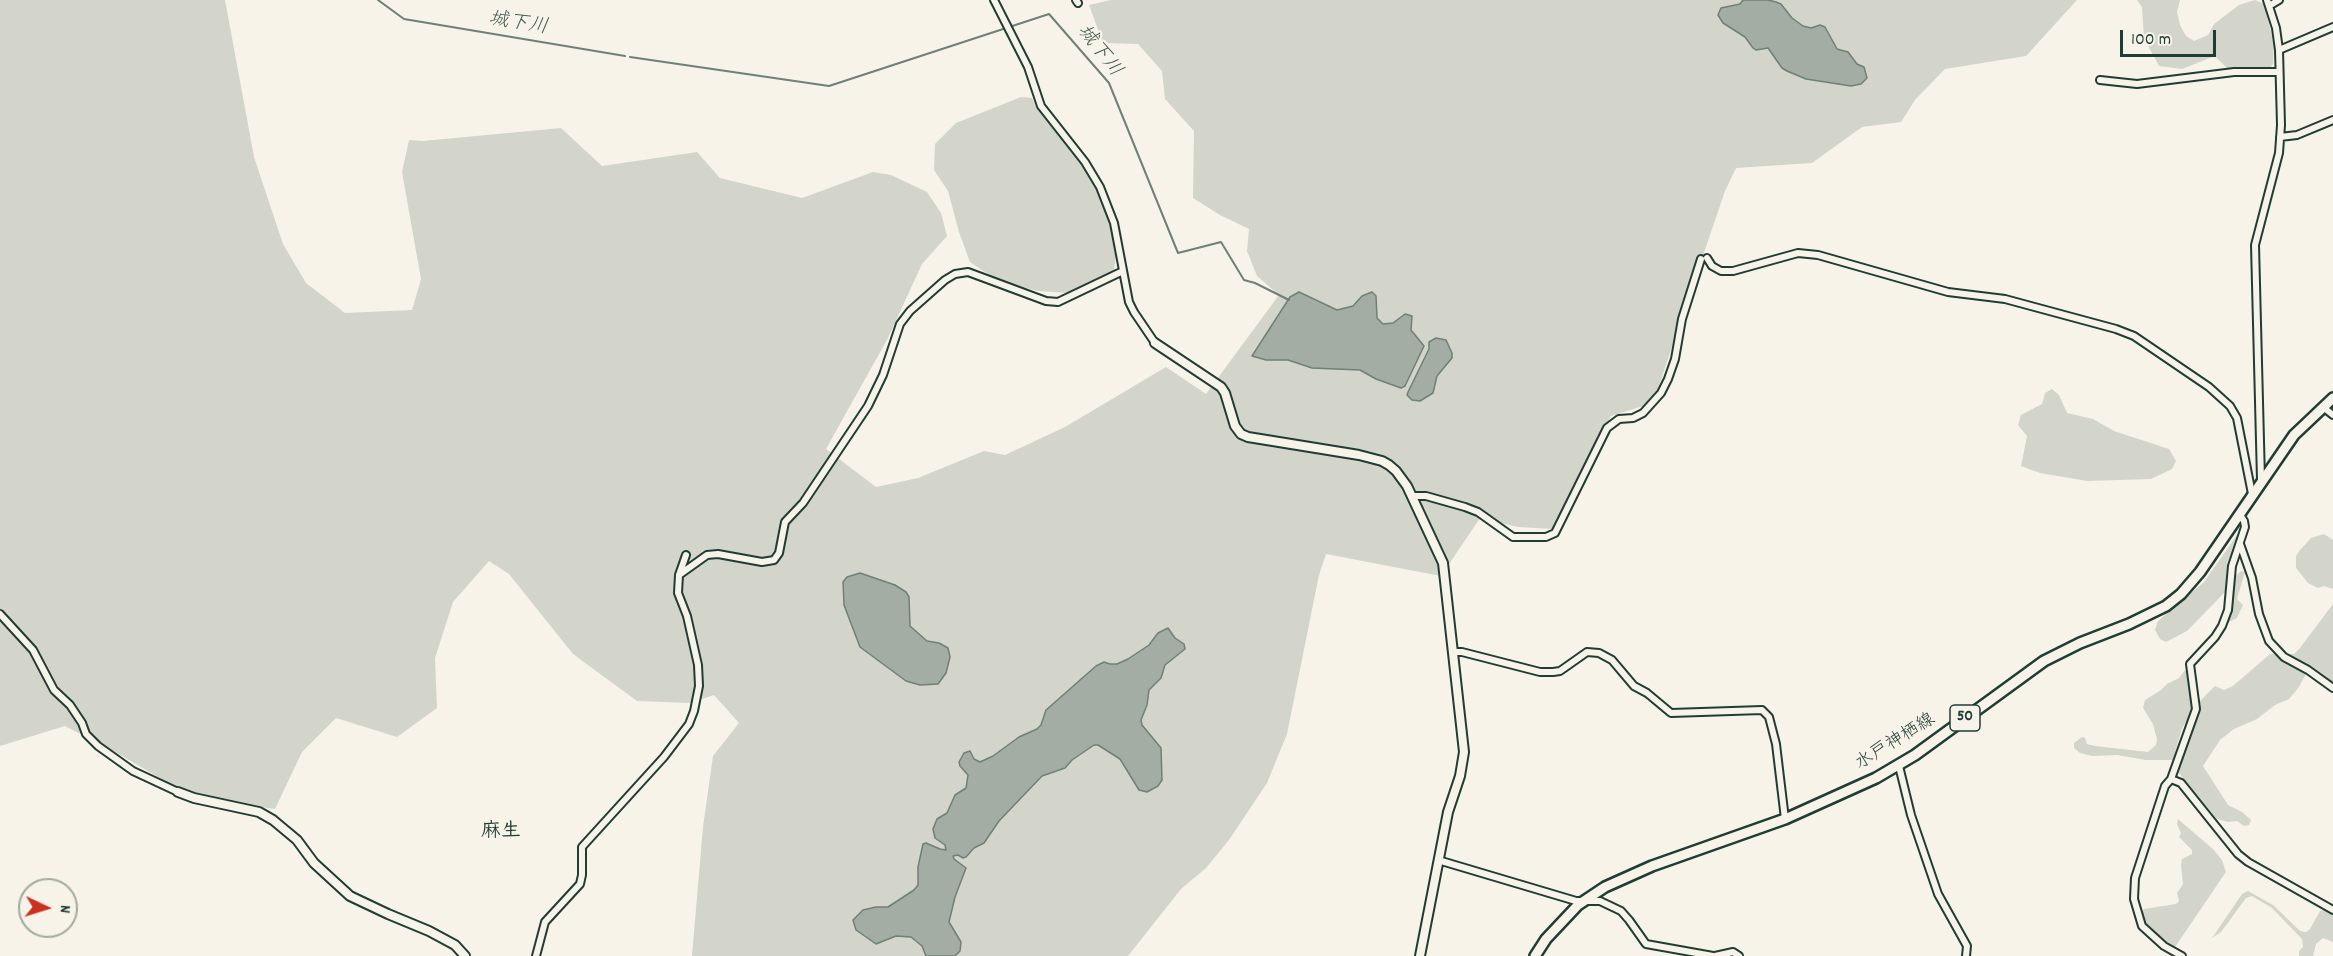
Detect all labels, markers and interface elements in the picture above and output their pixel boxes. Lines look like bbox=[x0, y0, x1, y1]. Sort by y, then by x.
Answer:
water label: 城下川 bbox=[486, 8, 550, 42]
scale bar bbox=[2123, 18, 2219, 56]
water label: 城下川 bbox=[1070, 21, 1126, 83]
text: 100 m bbox=[2131, 28, 2171, 53]
road number: 50 bbox=[1950, 705, 1980, 731]
street label: 水戸神栖線 bbox=[1852, 710, 1940, 776]
district label: 麻生 bbox=[481, 821, 521, 845]
north arrow bbox=[18, 878, 78, 938]
text: N bbox=[53, 904, 76, 914]

